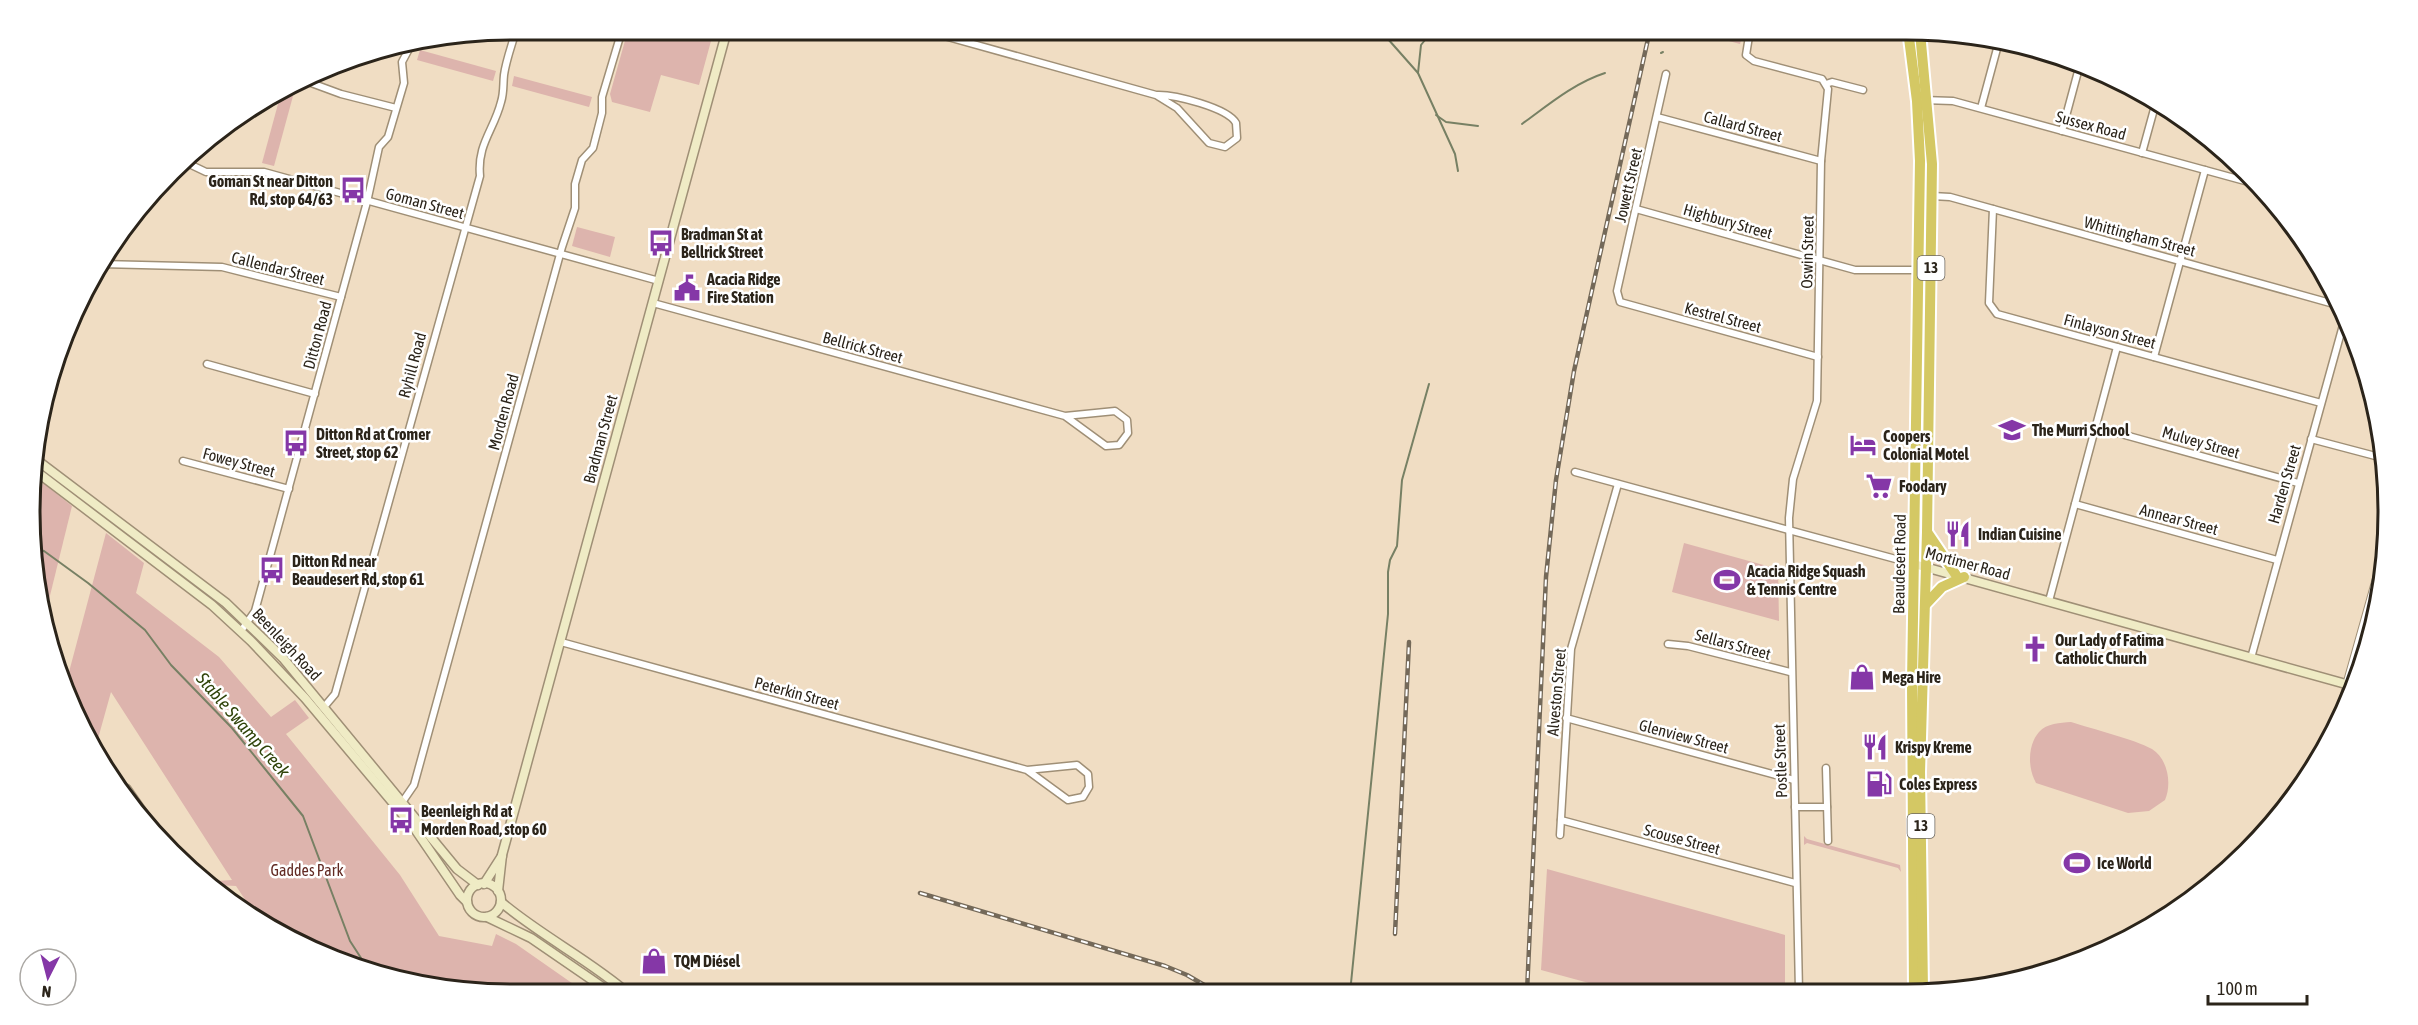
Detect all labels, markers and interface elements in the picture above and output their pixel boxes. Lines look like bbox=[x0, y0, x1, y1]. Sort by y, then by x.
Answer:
street label: Callard Street bbox=[1702, 107, 1784, 145]
street label: Sussex Road bbox=[2054, 107, 2128, 143]
street label: Jowett Street bbox=[1611, 146, 1645, 224]
place label: Goman St near Ditton Rd, stop 64/63 bbox=[208, 172, 333, 208]
bus stop icon: Goman St near Ditton Rd, stop 64/63 bbox=[338, 175, 368, 205]
street label: Goman Street bbox=[384, 184, 466, 222]
street label: Highbury Street bbox=[1681, 200, 1775, 243]
street label: Whittingham Street bbox=[2082, 212, 2198, 261]
street label: Oswin Street bbox=[1797, 215, 1817, 289]
place label: Bradman St at Bellrick Street bbox=[681, 225, 763, 261]
bus stop icon: Bradman St at Bellrick Street bbox=[646, 228, 676, 258]
street label: Callendar Street bbox=[230, 248, 327, 288]
road number: 13 bbox=[1918, 256, 1944, 280]
place label: Acacia Ridge Fire Station bbox=[706, 270, 781, 306]
public building icon: Acacia Ridge Fire Station bbox=[672, 273, 702, 303]
street label: Kestrel Street bbox=[1683, 298, 1764, 336]
street label: Ditton Road bbox=[299, 299, 335, 371]
street label: Finlayson Street bbox=[2062, 310, 2158, 353]
street label: Bellrick Street bbox=[821, 328, 905, 366]
street label: Ryhill Road bbox=[395, 330, 430, 400]
street label: Morden Road bbox=[484, 372, 522, 452]
street label: Bradman Street bbox=[580, 392, 621, 485]
school or university icon: The Murri School bbox=[1997, 415, 2027, 445]
place label: The Murri School bbox=[2032, 421, 2130, 439]
street label: Mulvey Street bbox=[2160, 422, 2242, 463]
place label: Ditton Rd at Cromer Street, stop 62 bbox=[316, 425, 430, 461]
place label: Coopers Colonial Motel bbox=[1883, 427, 1970, 463]
bus stop icon: Ditton Rd at Cromer Street, stop 62 bbox=[281, 428, 311, 458]
hotel icon: Coopers Colonial Motel bbox=[1848, 430, 1878, 460]
street label: Harden Street bbox=[2264, 442, 2304, 526]
street label: Fowey Street bbox=[201, 444, 277, 481]
supermarket icon: Foodary bbox=[1864, 471, 1894, 501]
place label: Foodary bbox=[1899, 477, 1947, 495]
street label: Annear Street bbox=[2138, 500, 2220, 538]
street label: Beaudesert Road bbox=[1889, 514, 1909, 614]
restaurant icon: Indian Cuisine bbox=[1943, 519, 1973, 549]
place label: Indian Cuisine bbox=[1978, 525, 2061, 543]
street label: Mortimer Road bbox=[1923, 543, 2013, 583]
place label: Ditton Rd near Beaudesert Rd, stop 61 bbox=[292, 552, 425, 588]
bus stop icon: Ditton Rd near Beaudesert Rd, stop 61 bbox=[257, 555, 287, 585]
place label: Acacia Ridge Squash & Tennis Centre bbox=[1746, 562, 1866, 598]
sports icon: Acacia Ridge Squash & Tennis Centre bbox=[1712, 565, 1742, 595]
street label: Beenleigh Road bbox=[248, 604, 325, 685]
street label: Sellars Street bbox=[1693, 625, 1773, 663]
place label: Our Lady of Fatima Catholic Church bbox=[2055, 631, 2164, 667]
church icon: Our Lady of Fatima Catholic Church bbox=[2020, 634, 2050, 664]
street label: Alveston Street bbox=[1543, 647, 1569, 737]
shop icon: Mega Hire bbox=[1847, 662, 1877, 692]
water label: Stable Swamp Creek bbox=[192, 667, 295, 782]
place label: Mega Hire bbox=[1882, 668, 1941, 686]
street label: Peterkin Street bbox=[753, 673, 842, 713]
street label: Glenview Street bbox=[1637, 715, 1731, 757]
street label: Postle Street bbox=[1770, 723, 1790, 798]
restaurant icon: Krispy Kreme bbox=[1860, 732, 1890, 762]
place label: Krispy Kreme bbox=[1895, 738, 1972, 756]
fuel station icon: Coles Express bbox=[1864, 769, 1894, 799]
place label: Coles Express bbox=[1899, 775, 1977, 793]
place label: Beenleigh Rd at Morden Road, stop 60 bbox=[421, 802, 547, 838]
bus stop icon: Beenleigh Rd at Morden Road, stop 60 bbox=[386, 805, 416, 835]
road number: 13 bbox=[1908, 814, 1934, 838]
street label: Scouse Street bbox=[1642, 820, 1722, 858]
sports icon: Ice World bbox=[2062, 848, 2092, 878]
place label: Ice World bbox=[2097, 854, 2152, 872]
park label: Gaddes Park bbox=[271, 861, 343, 879]
shop icon: TQM Diésel bbox=[639, 946, 669, 976]
north arrow bbox=[18, 947, 78, 1007]
place label: TQM Diésel bbox=[674, 952, 741, 970]
scale bar bbox=[2208, 968, 2307, 1006]
text: 100 m bbox=[2217, 978, 2258, 999]
text: N bbox=[41, 982, 52, 1001]

